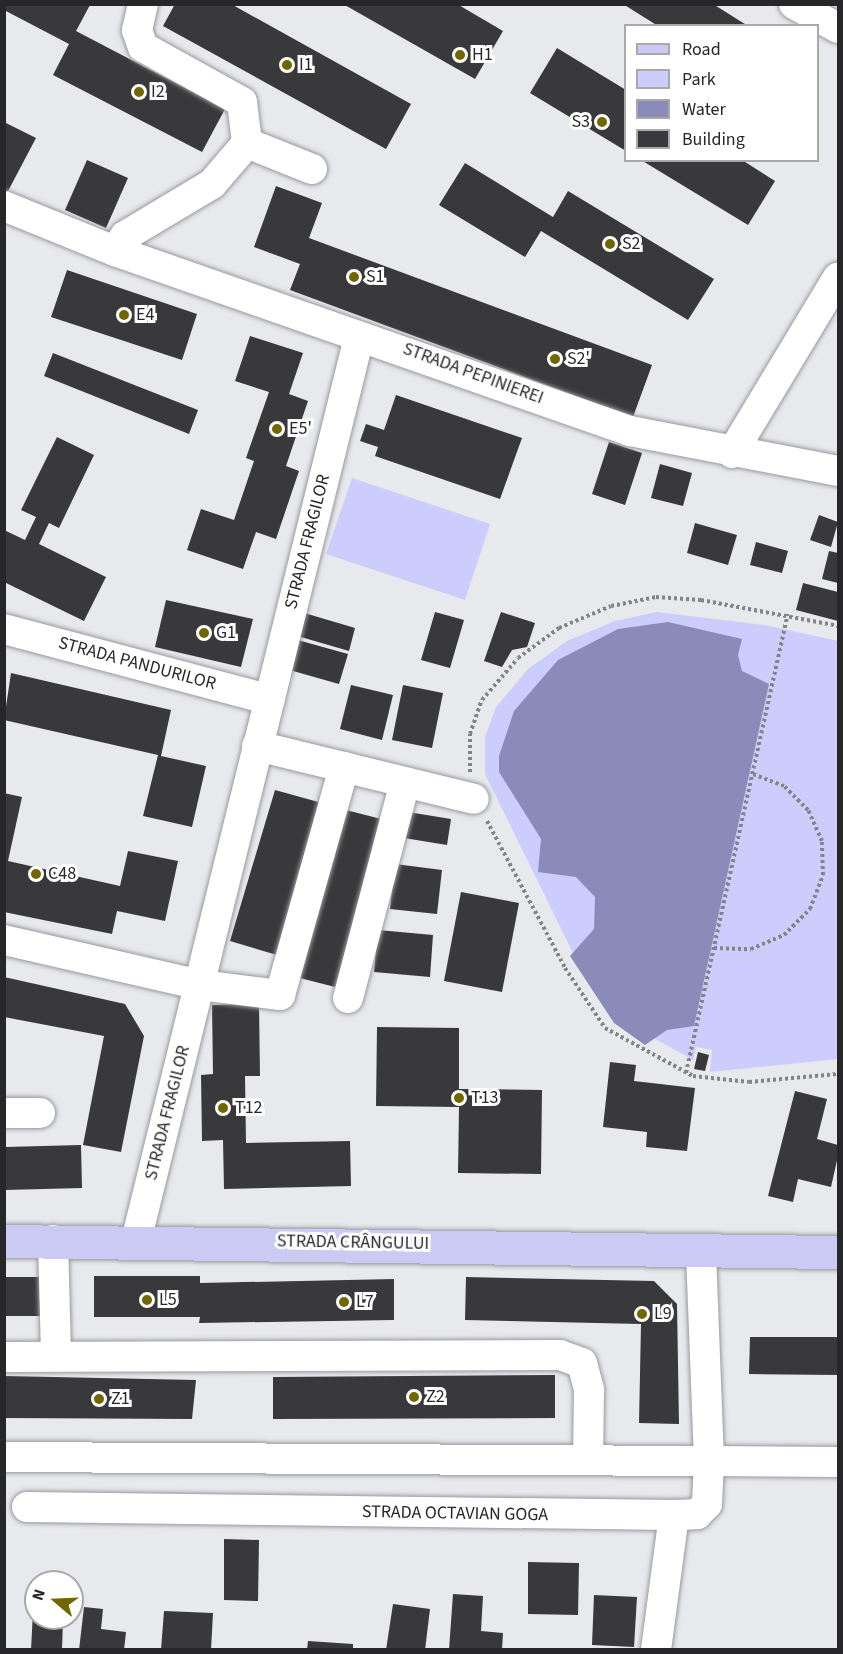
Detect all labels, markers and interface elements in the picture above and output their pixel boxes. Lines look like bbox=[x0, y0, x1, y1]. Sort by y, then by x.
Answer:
legend bbox=[624, 24, 819, 162]
text: Road bbox=[682, 37, 721, 62]
place label: H1 bbox=[472, 44, 493, 66]
marker: H1 bbox=[453, 48, 467, 62]
place label: I1 bbox=[299, 54, 313, 76]
marker: I1 bbox=[280, 58, 294, 72]
text: Park bbox=[682, 67, 716, 92]
place label: I2 bbox=[151, 81, 165, 103]
marker: I2 bbox=[132, 85, 146, 99]
text: Water bbox=[682, 97, 726, 122]
place label: S3 bbox=[571, 111, 590, 133]
marker: S3 bbox=[595, 115, 609, 129]
text: Building bbox=[682, 127, 745, 152]
place label: S2 bbox=[622, 233, 641, 255]
marker: S2 bbox=[603, 237, 617, 251]
place label: S1 bbox=[366, 266, 385, 288]
marker: S1 bbox=[347, 270, 361, 284]
place label: E4 bbox=[136, 304, 154, 326]
marker: E4 bbox=[117, 308, 131, 322]
street label: STRADA PEPINIEREI bbox=[400, 339, 546, 409]
place label: S2' bbox=[567, 348, 590, 370]
marker: S2' bbox=[548, 352, 562, 366]
place label: E5' bbox=[289, 418, 312, 440]
marker: E5' bbox=[270, 422, 284, 436]
street label: STRADA FRAGILOR bbox=[281, 472, 335, 612]
place label: G1 bbox=[216, 622, 236, 644]
marker: G1 bbox=[197, 626, 211, 640]
street label: STRADA PANDURILOR bbox=[56, 633, 218, 695]
place label: C48 bbox=[48, 863, 76, 885]
marker: C48 bbox=[29, 867, 43, 881]
street label: STRADA FRAGILOR bbox=[141, 1043, 195, 1183]
place label: T13 bbox=[471, 1087, 499, 1109]
marker: T13 bbox=[452, 1091, 466, 1105]
place label: T12 bbox=[235, 1097, 263, 1119]
marker: T12 bbox=[216, 1101, 230, 1115]
street label: STRADA CRÂNGULUI bbox=[277, 1231, 429, 1255]
place label: L5 bbox=[159, 1289, 177, 1311]
place label: L7 bbox=[356, 1291, 374, 1313]
marker: L5 bbox=[140, 1293, 154, 1307]
marker: L7 bbox=[337, 1295, 351, 1309]
place label: L9 bbox=[654, 1303, 672, 1325]
marker: L9 bbox=[635, 1307, 649, 1321]
place label: Z2 bbox=[426, 1386, 445, 1408]
place label: Z1 bbox=[111, 1388, 130, 1410]
marker: Z2 bbox=[407, 1390, 421, 1404]
marker: Z1 bbox=[92, 1392, 106, 1406]
street label: STRADA OCTAVIAN GOGA bbox=[362, 1502, 548, 1526]
north arrow bbox=[24, 1570, 84, 1630]
text: N bbox=[27, 1586, 51, 1603]

